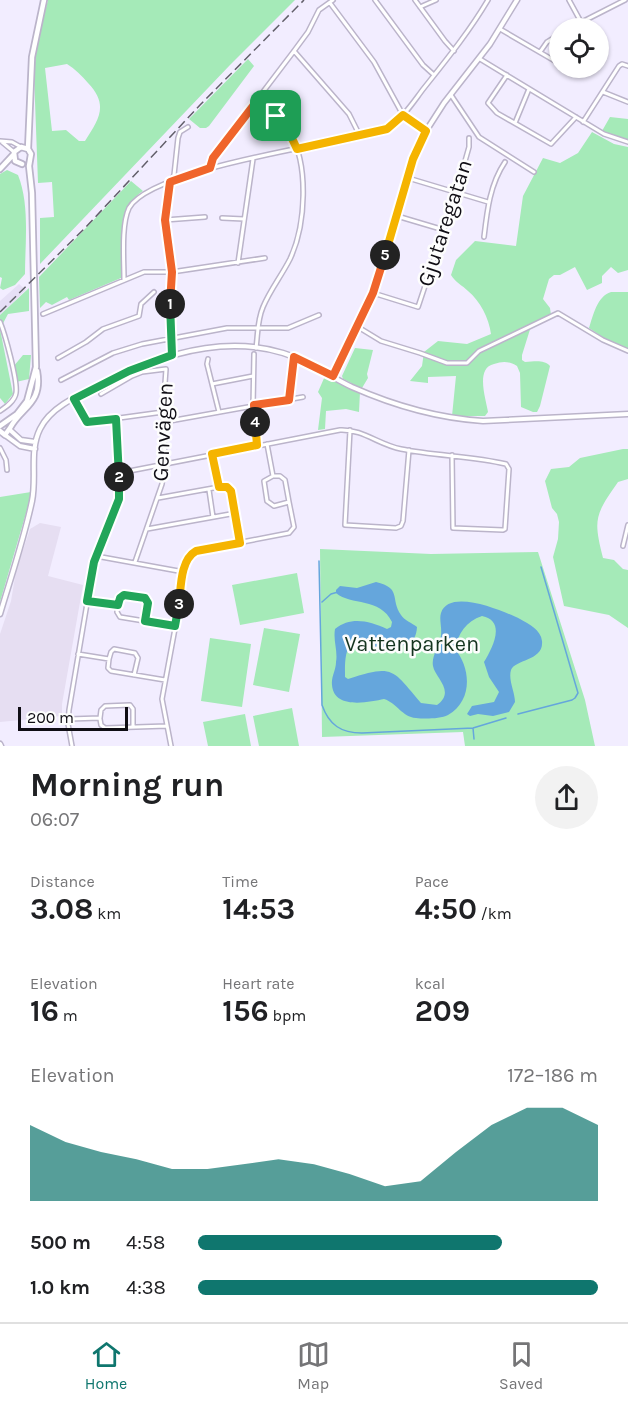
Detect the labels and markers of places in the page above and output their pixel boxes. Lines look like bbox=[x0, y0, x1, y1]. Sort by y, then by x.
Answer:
pin bbox=[250, 90, 301, 141]
pin: 5 bbox=[370, 240, 400, 270]
pin: 1 bbox=[155, 289, 185, 319]
pin: 4 bbox=[240, 407, 270, 437]
pin: 2 bbox=[104, 462, 134, 492]
pin: 3 bbox=[164, 589, 194, 619]

